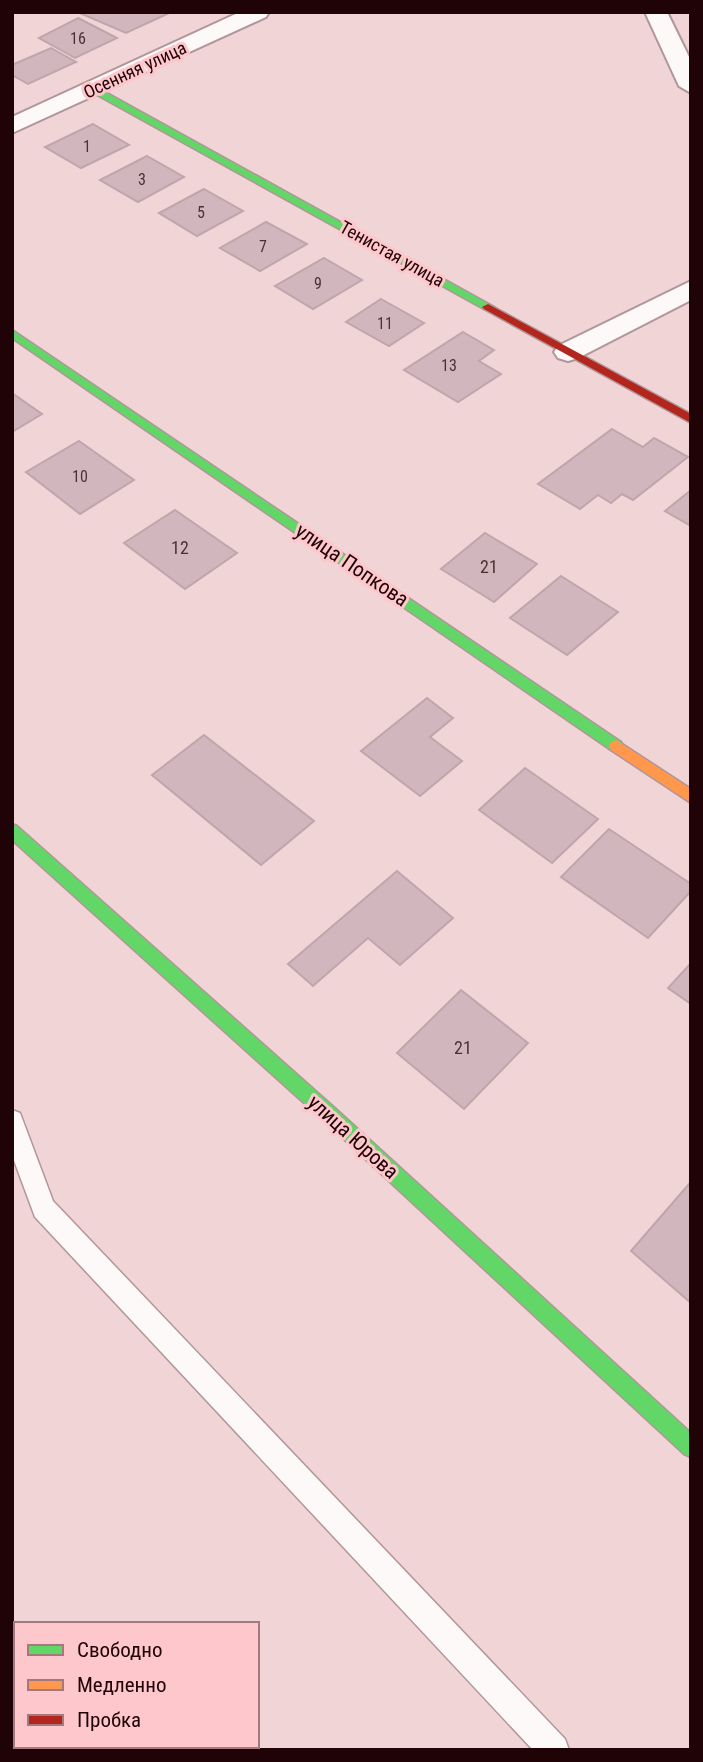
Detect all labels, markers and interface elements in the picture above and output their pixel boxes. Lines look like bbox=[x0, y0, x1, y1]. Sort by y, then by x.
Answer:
house number: 16 bbox=[70, 29, 86, 48]
street label: Осенняя улица bbox=[80, 37, 189, 103]
house number: 1 bbox=[83, 137, 91, 156]
house number: 3 bbox=[138, 170, 146, 189]
house number: 5 bbox=[197, 203, 205, 222]
street label: Тенистая улица bbox=[336, 216, 448, 291]
house number: 7 bbox=[259, 237, 267, 256]
house number: 9 bbox=[314, 274, 322, 293]
house number: 11 bbox=[377, 314, 393, 333]
house number: 13 bbox=[441, 356, 457, 375]
house number: 10 bbox=[72, 467, 88, 486]
street label: улица Попкова bbox=[291, 518, 413, 612]
house number: 12 bbox=[171, 537, 189, 558]
house number: 21 bbox=[480, 556, 498, 577]
house number: 21 bbox=[454, 1037, 472, 1058]
street label: улица Юрова bbox=[303, 1090, 403, 1184]
legend bbox=[14, 1622, 259, 1748]
text: Свободно bbox=[77, 1638, 163, 1662]
text: Медленно bbox=[77, 1673, 166, 1697]
text: Пробка bbox=[77, 1708, 141, 1732]

